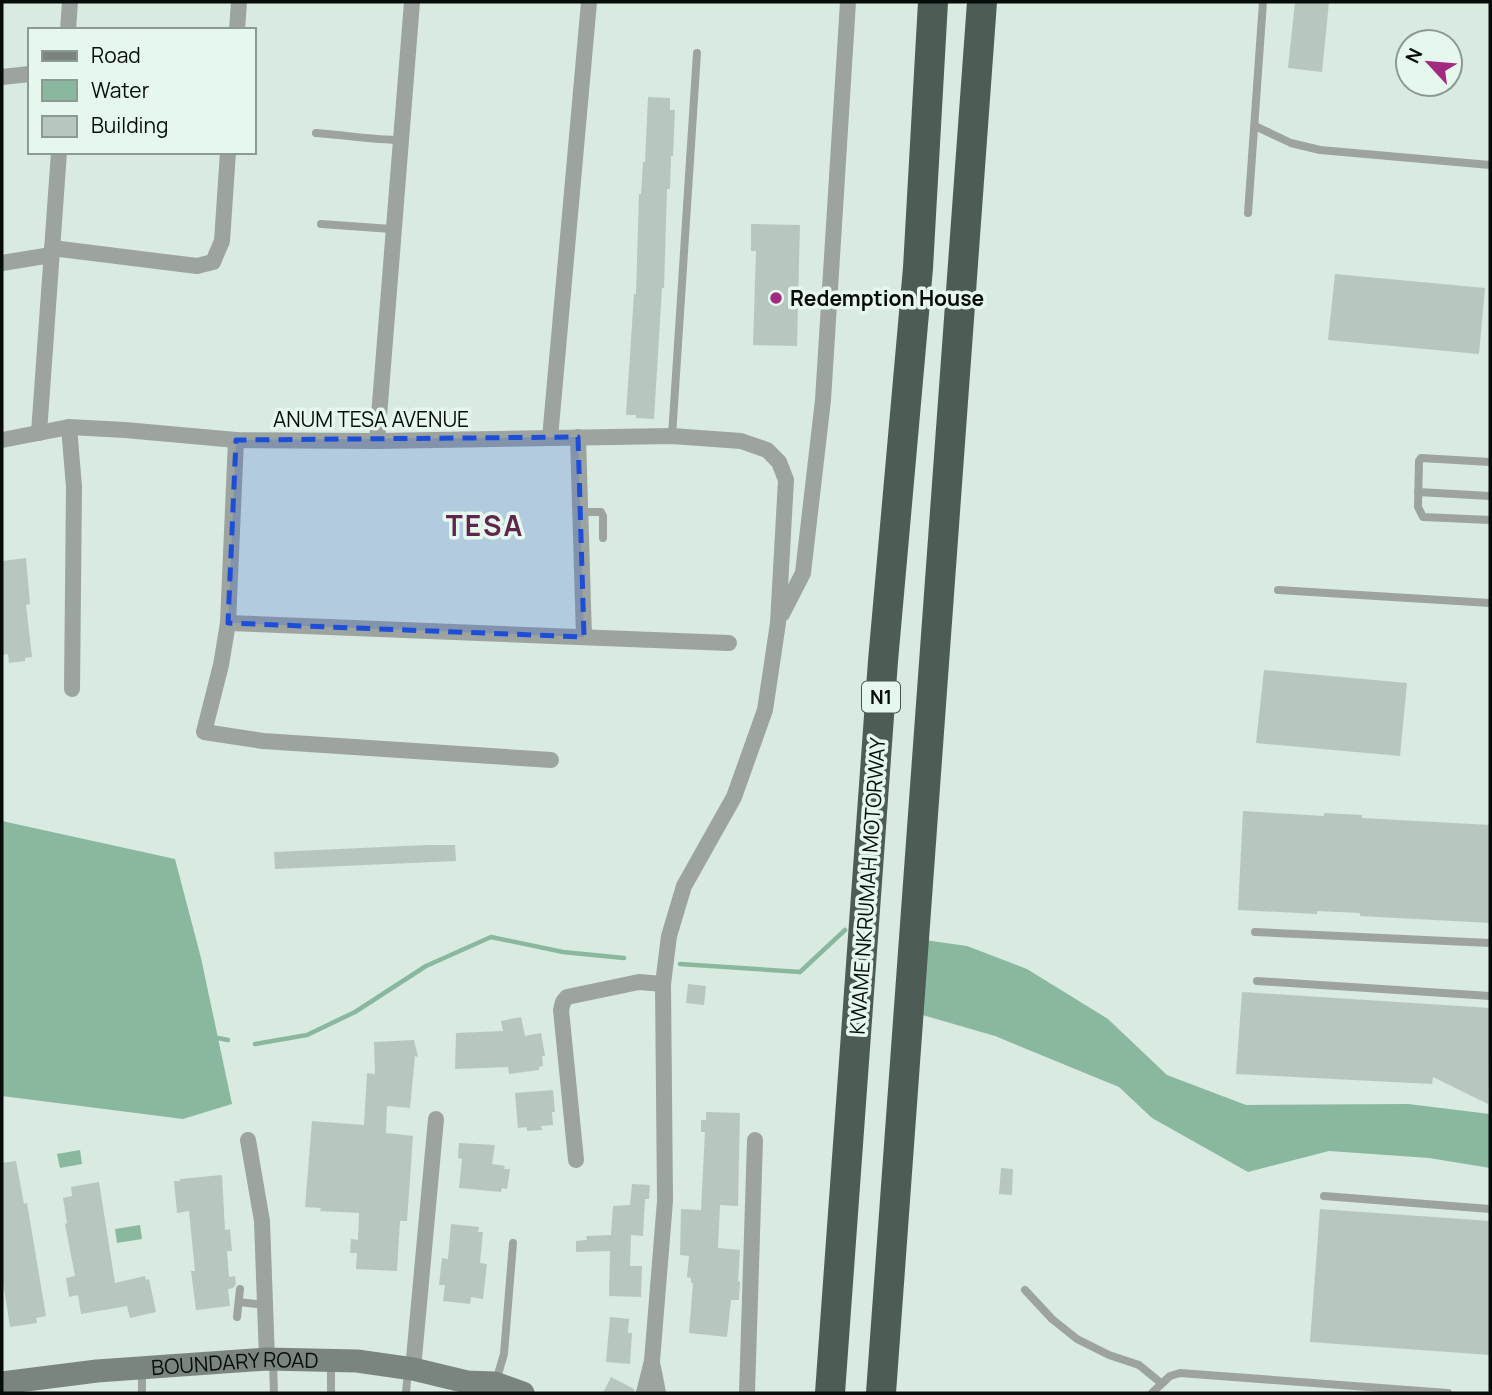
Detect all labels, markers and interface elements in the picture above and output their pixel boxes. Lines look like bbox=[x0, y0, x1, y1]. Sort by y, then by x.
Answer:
legend bbox=[28, 28, 256, 154]
north arrow bbox=[1394, 28, 1464, 98]
text: Road bbox=[91, 41, 141, 69]
text: N bbox=[1399, 44, 1428, 67]
text: Water bbox=[91, 76, 150, 104]
text: Building bbox=[91, 111, 168, 139]
place label: Redemption House bbox=[790, 284, 984, 312]
marker: Redemption House bbox=[768, 290, 784, 306]
street label: ANUM TESA AVENUE bbox=[273, 405, 469, 433]
district label: TESA bbox=[446, 506, 524, 544]
road number: N1 bbox=[862, 682, 900, 712]
street label: KWAME NKRUMAH MOTORWAY bbox=[843, 736, 891, 1035]
street label: BOUNDARY ROAD bbox=[150, 1345, 319, 1381]

